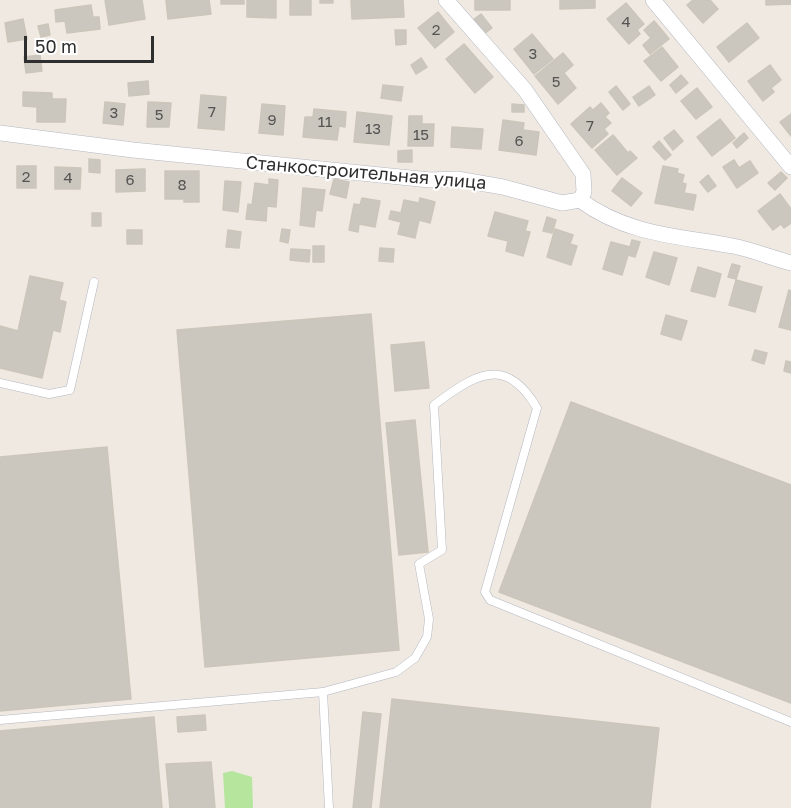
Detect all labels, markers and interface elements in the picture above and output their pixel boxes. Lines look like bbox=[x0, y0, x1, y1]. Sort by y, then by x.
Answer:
house number: 4 bbox=[621, 13, 631, 31]
house number: 2 bbox=[432, 21, 440, 39]
scale bar bbox=[27, 24, 158, 62]
text: 50 m bbox=[35, 35, 77, 57]
house number: 3 bbox=[529, 45, 537, 63]
house number: 5 bbox=[552, 73, 560, 91]
house number: 7 bbox=[208, 103, 216, 121]
house number: 3 bbox=[110, 104, 118, 122]
house number: 5 bbox=[155, 106, 163, 124]
house number: 9 bbox=[267, 111, 277, 129]
house number: 11 bbox=[318, 113, 332, 131]
house number: 7 bbox=[586, 117, 594, 135]
house number: 13 bbox=[365, 120, 381, 138]
house number: 15 bbox=[413, 126, 429, 144]
house number: 6 bbox=[514, 132, 524, 150]
street label: Станкостроительная улица bbox=[245, 152, 487, 194]
house number: 2 bbox=[22, 168, 30, 186]
house number: 4 bbox=[63, 169, 73, 187]
house number: 6 bbox=[125, 171, 135, 189]
house number: 8 bbox=[177, 176, 187, 194]

